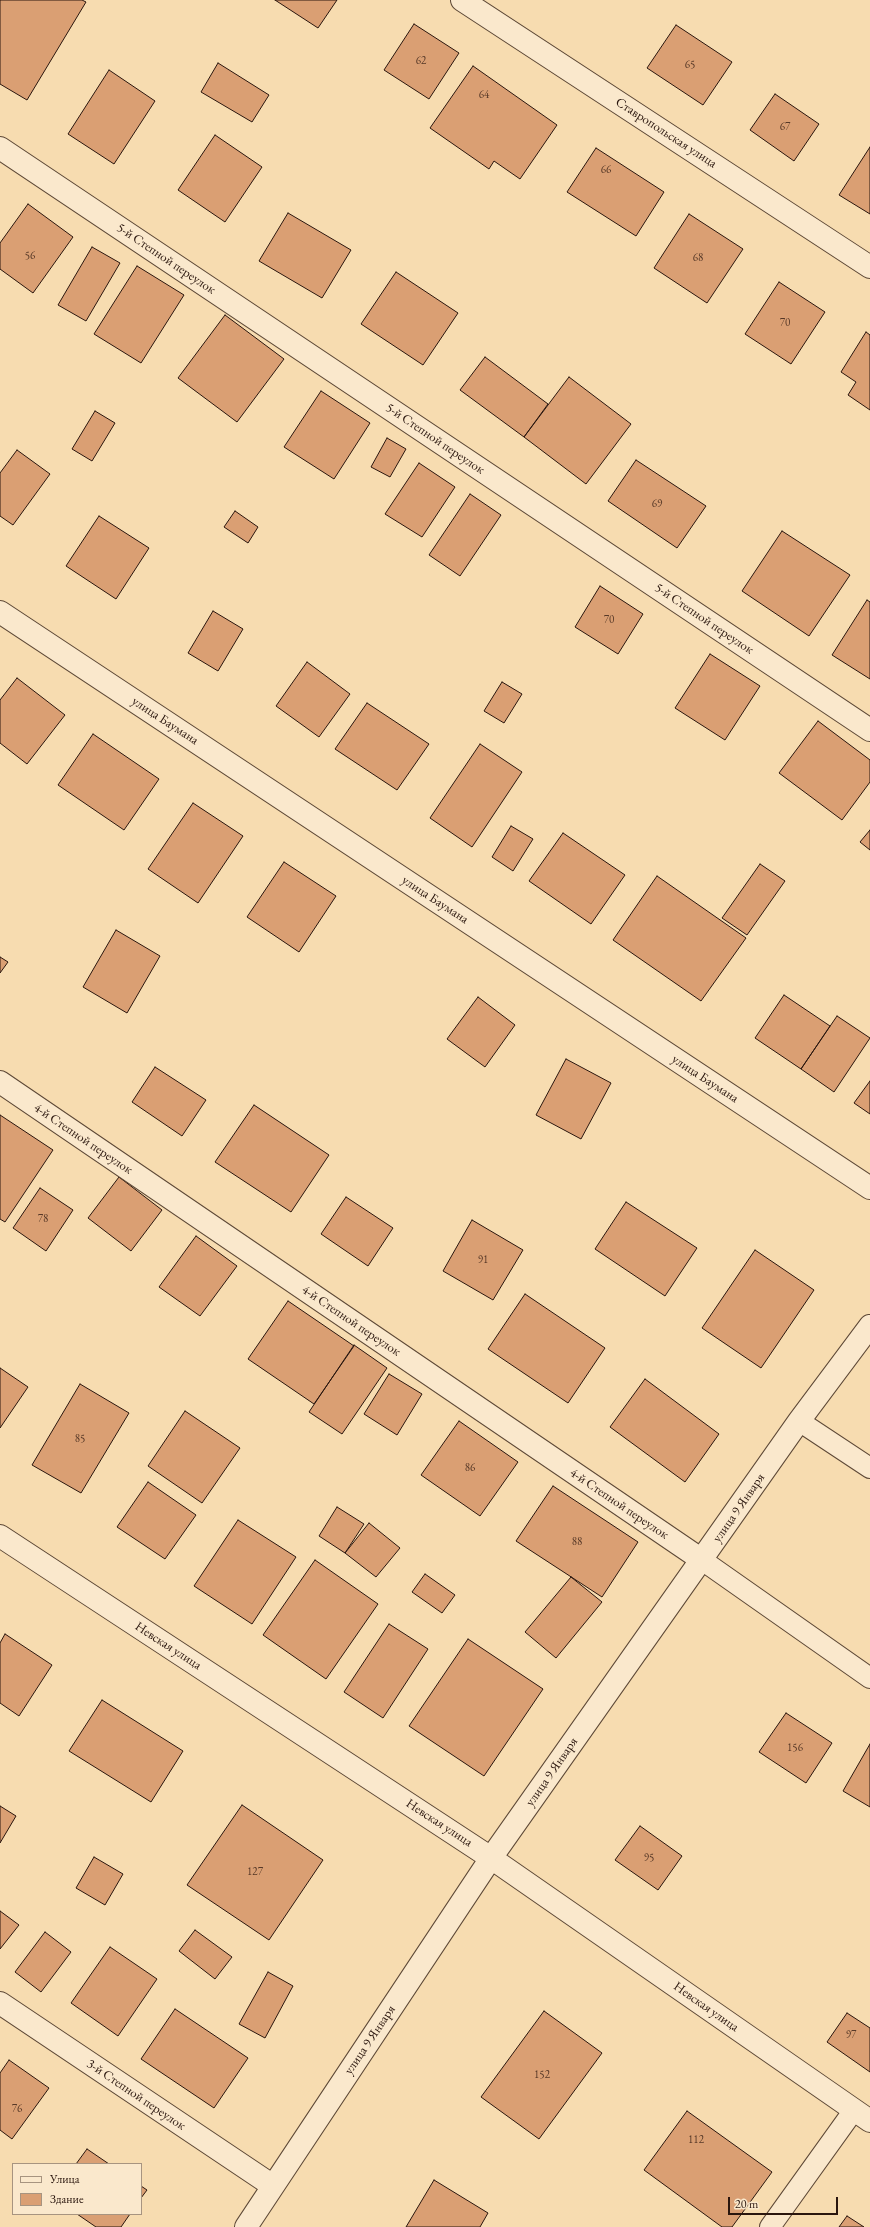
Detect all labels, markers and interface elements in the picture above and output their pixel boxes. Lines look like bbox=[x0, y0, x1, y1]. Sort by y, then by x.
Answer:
house number: 62 bbox=[416, 54, 426, 68]
house number: 65 bbox=[685, 58, 695, 72]
house number: 64 bbox=[479, 88, 489, 102]
street label: Ставропольская улица bbox=[612, 94, 720, 172]
house number: 67 bbox=[780, 120, 790, 134]
house number: 66 bbox=[601, 163, 611, 177]
street label: 5-й Степной переулок bbox=[114, 220, 218, 298]
house number: 56 bbox=[25, 249, 35, 263]
house number: 68 bbox=[693, 251, 703, 265]
house number: 70 bbox=[780, 316, 790, 330]
street label: 5-й Степной переулок bbox=[383, 400, 487, 478]
house number: 69 bbox=[652, 497, 662, 511]
street label: 5-й Степной переулок bbox=[652, 580, 756, 658]
house number: 70 bbox=[604, 613, 614, 627]
street label: улица Баумана bbox=[129, 694, 201, 748]
street label: улица Баумана bbox=[399, 873, 471, 927]
street label: улица Баумана bbox=[669, 1052, 741, 1106]
street label: 4-й Степной переулок bbox=[31, 1100, 135, 1178]
house number: 78 bbox=[38, 1212, 48, 1226]
house number: 91 bbox=[478, 1253, 488, 1267]
street label: 4-й Степной переулок bbox=[299, 1282, 403, 1360]
house number: 85 bbox=[75, 1432, 85, 1446]
house number: 86 bbox=[465, 1461, 475, 1475]
street label: 4-й Степной переулок bbox=[567, 1465, 671, 1543]
street label: улица 9 Января bbox=[710, 1471, 768, 1545]
house number: 88 bbox=[572, 1535, 582, 1549]
street label: Невская улица bbox=[132, 1619, 204, 1673]
street label: улица 9 Января bbox=[523, 1735, 581, 1809]
house number: 156 bbox=[787, 1741, 803, 1755]
street label: Невская улица bbox=[403, 1796, 475, 1850]
house number: 95 bbox=[644, 1851, 654, 1865]
house number: 127 bbox=[247, 1865, 263, 1879]
street label: Невская улица bbox=[670, 1979, 742, 2035]
street label: улица 9 Января bbox=[341, 2002, 399, 2078]
house number: 97 bbox=[846, 2028, 856, 2042]
street label: 3-й Степной переулок bbox=[84, 2056, 188, 2134]
house number: 152 bbox=[534, 2068, 550, 2082]
house number: 76 bbox=[12, 2102, 22, 2116]
house number: 112 bbox=[688, 2133, 704, 2147]
legend bbox=[12, 2163, 142, 2215]
text: Улица bbox=[50, 2171, 80, 2187]
scale bar bbox=[730, 2189, 840, 2215]
text: Здание bbox=[50, 2191, 84, 2207]
text: 20 m bbox=[735, 2196, 758, 2212]

